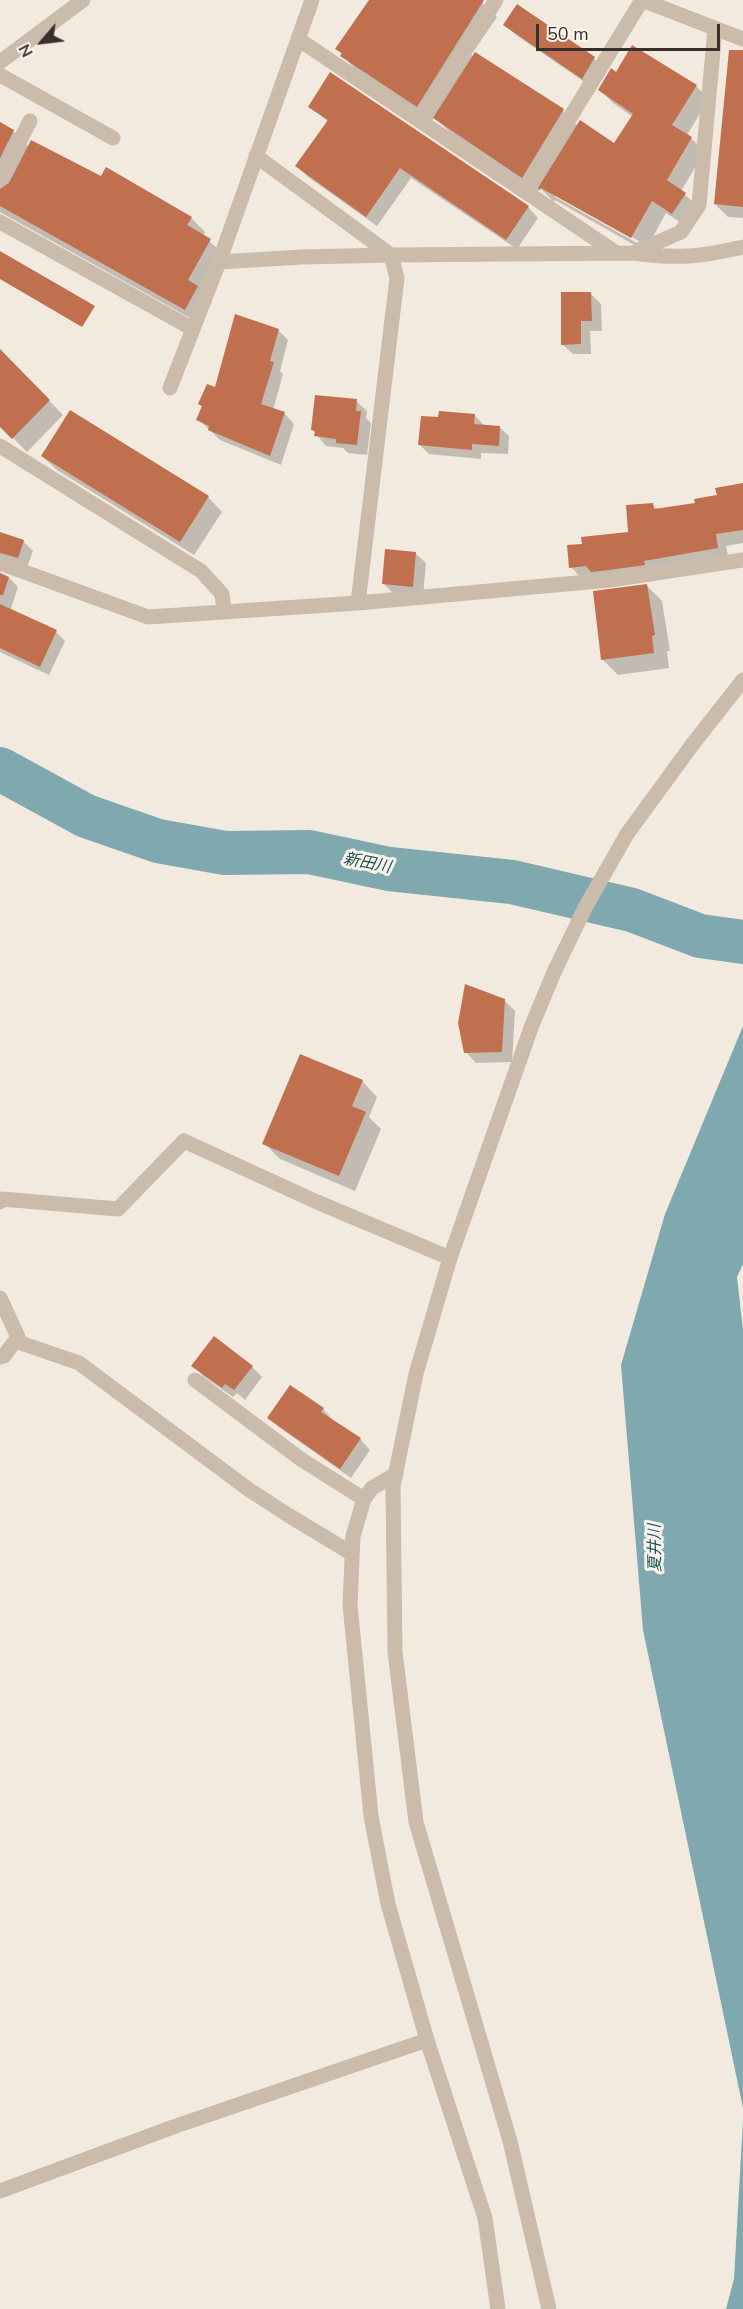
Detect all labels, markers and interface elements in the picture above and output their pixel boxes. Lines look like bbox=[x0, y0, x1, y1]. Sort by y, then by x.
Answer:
north arrow bbox=[12, 12, 72, 72]
scale bar bbox=[539, 12, 724, 50]
text: 50 m bbox=[547, 22, 589, 46]
text: N bbox=[14, 40, 39, 61]
water label: 新田川 bbox=[342, 850, 392, 878]
water label: 夏井川 bbox=[646, 1524, 666, 1572]

